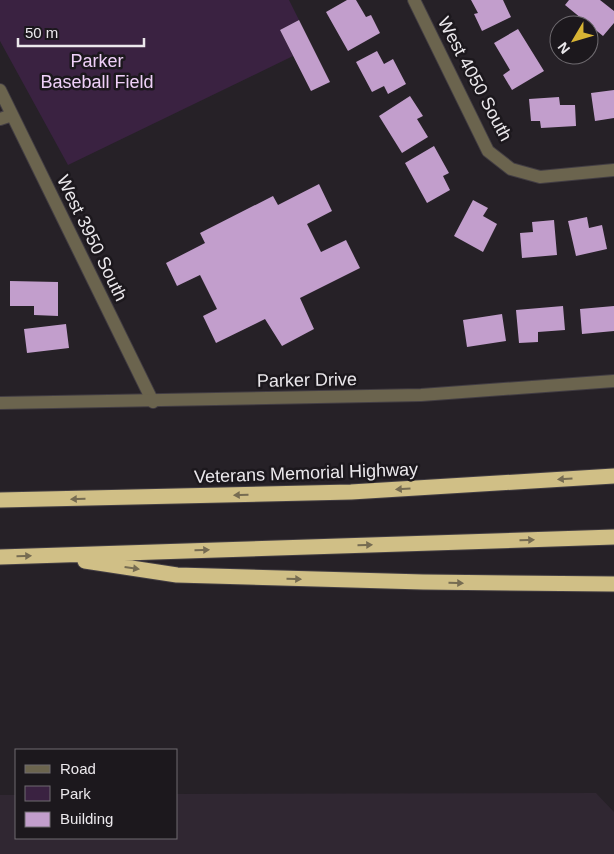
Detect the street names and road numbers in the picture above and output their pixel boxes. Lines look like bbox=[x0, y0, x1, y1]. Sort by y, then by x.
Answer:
street label: West 4050 South bbox=[434, 13, 516, 145]
street label: West 3950 South bbox=[53, 172, 131, 304]
street label: Parker Drive bbox=[257, 369, 357, 391]
street label: Veterans Memorial Highway bbox=[194, 459, 418, 487]

